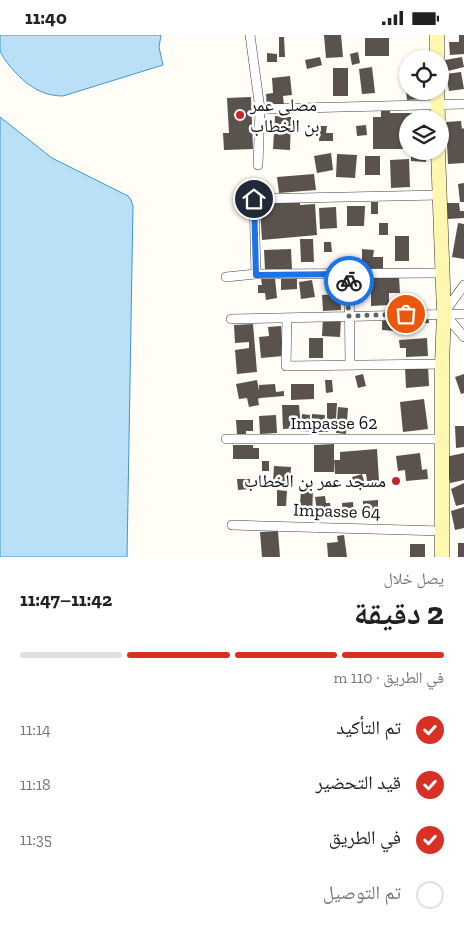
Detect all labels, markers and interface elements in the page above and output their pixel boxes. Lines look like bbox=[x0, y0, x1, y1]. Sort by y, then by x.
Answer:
text: 11:40 bbox=[25, 6, 67, 29]
map controls bbox=[399, 50, 449, 160]
button: locate bbox=[399, 50, 449, 100]
place label: مصلى عمر بن الخطاب bbox=[249, 94, 319, 137]
marker: مصلى عمر بن الخطاب bbox=[234, 109, 246, 121]
button: layers bbox=[399, 110, 449, 160]
pin bbox=[233, 178, 275, 220]
icon: home bbox=[240, 185, 268, 213]
courier bbox=[324, 256, 374, 306]
icon: bike bbox=[335, 267, 363, 295]
pin bbox=[385, 293, 427, 335]
icon: bag bbox=[392, 300, 420, 328]
street label: Impasse 62 bbox=[290, 412, 378, 434]
place label: مسجد عمر بن الخطاب bbox=[244, 470, 386, 492]
marker: مسجد عمر بن الخطاب bbox=[390, 475, 402, 487]
street label: Impasse 64 bbox=[293, 498, 381, 524]
text: يصل خلال bbox=[384, 569, 444, 588]
text: 11:42–11:47 bbox=[20, 588, 112, 611]
text: 2 دقيقة bbox=[354, 594, 444, 632]
text: في الطريق · 110 m bbox=[333, 668, 444, 687]
text: تم التأكيد bbox=[336, 716, 401, 739]
icon: check bbox=[416, 716, 444, 744]
text: 11:14 bbox=[20, 720, 51, 739]
text: قيد التحضير bbox=[316, 771, 401, 794]
icon: check bbox=[416, 771, 444, 799]
text: 11:18 bbox=[20, 775, 51, 794]
text: في الطريق bbox=[329, 826, 401, 849]
icon: check bbox=[416, 826, 444, 854]
text: 11:35 bbox=[20, 830, 52, 849]
text: تم التوصيل bbox=[323, 881, 401, 904]

